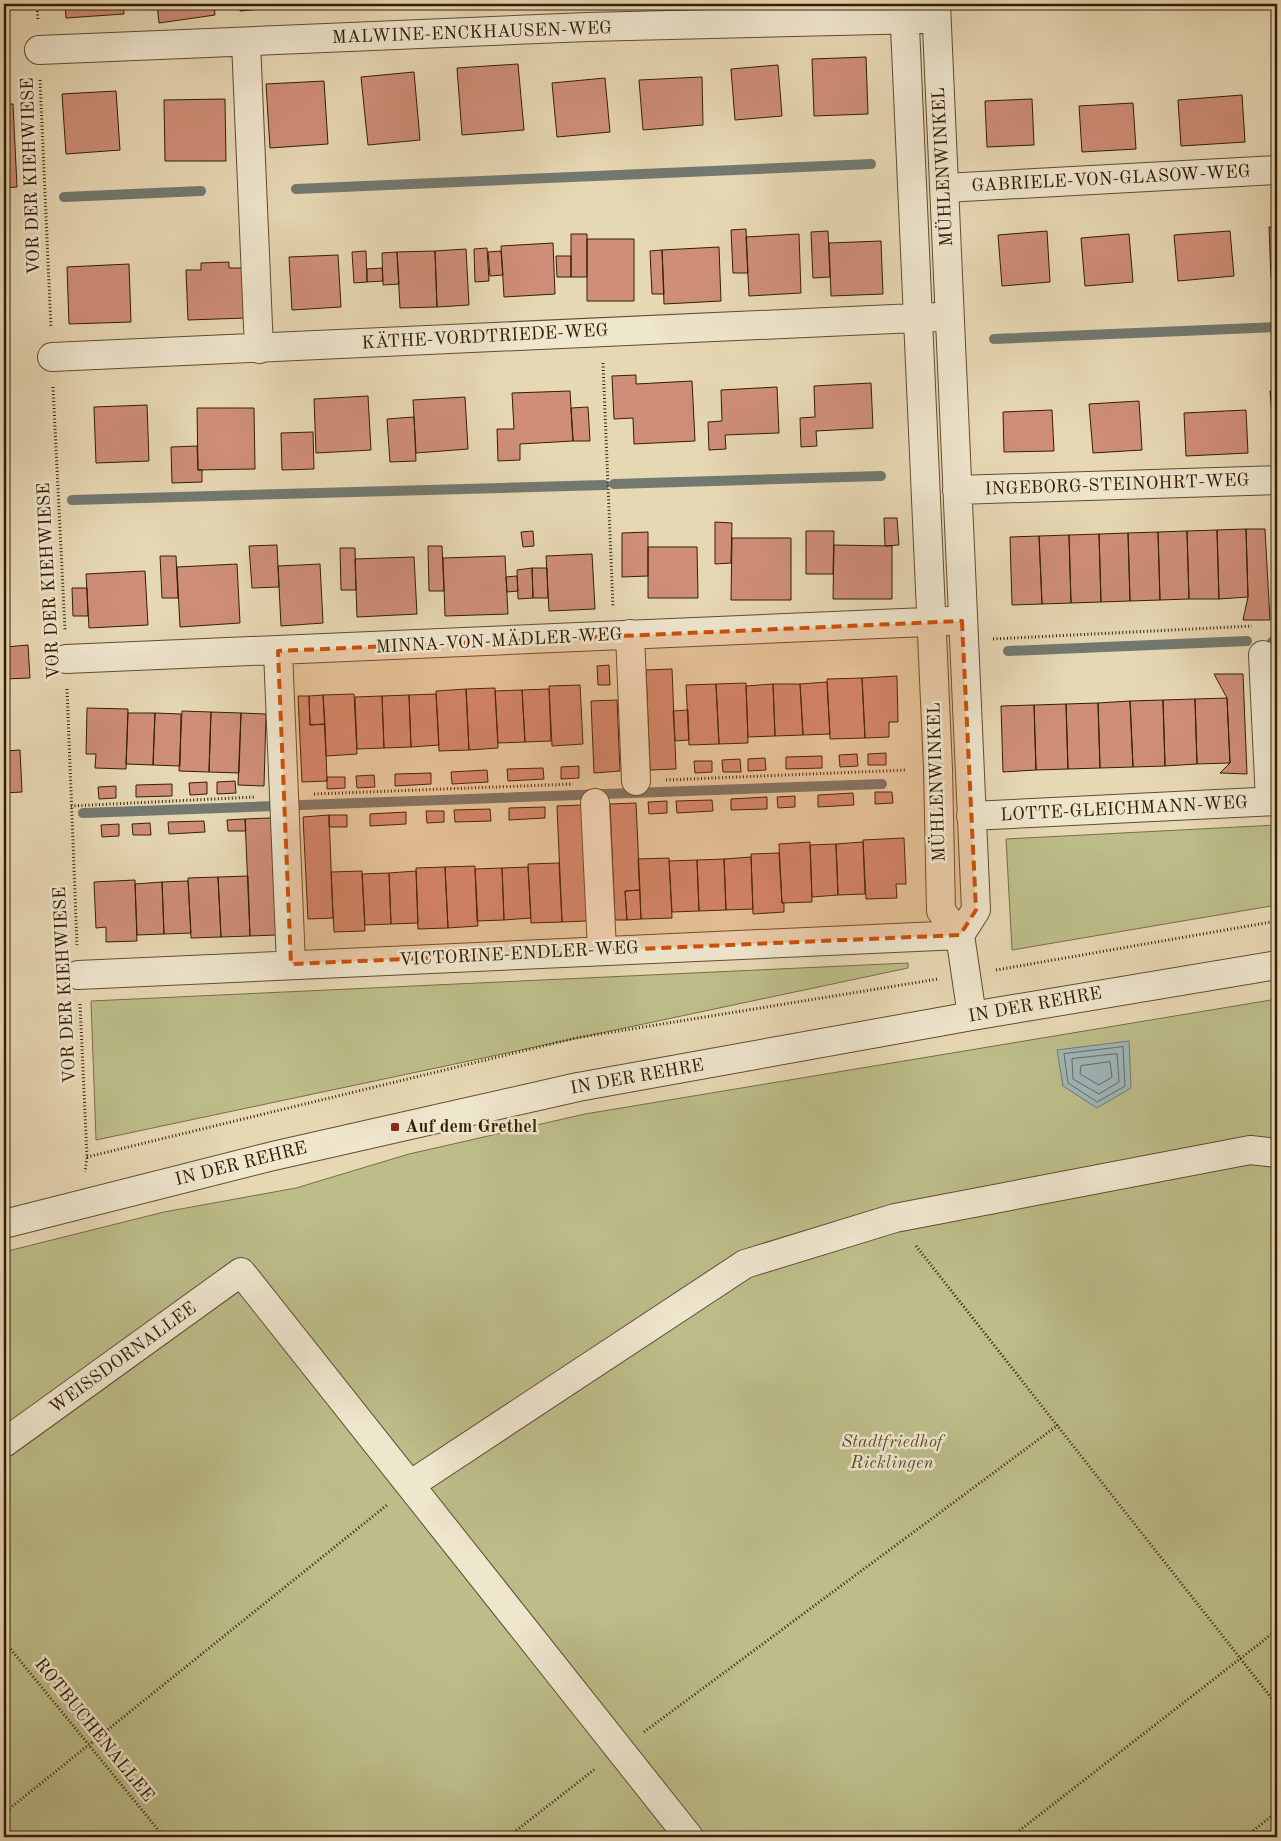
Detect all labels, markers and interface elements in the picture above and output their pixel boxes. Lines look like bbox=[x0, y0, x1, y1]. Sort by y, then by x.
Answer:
street label: MALWINE-ENCKHAUSEN-WEG bbox=[332, 19, 612, 47]
street label: VOR DER KIEHWIESE bbox=[19, 77, 43, 275]
street label: MÜHLENWINKEL bbox=[926, 87, 956, 248]
street label: GABRIELE-VON-GLASOW-WEG bbox=[971, 163, 1251, 195]
street label: KÄTHE-VORDTRIEDE-WEG bbox=[361, 319, 609, 352]
street label: INGEBORG-STEINOHRT-WEG bbox=[984, 471, 1250, 499]
street label: VOR DER KIEHWIESE bbox=[35, 482, 63, 680]
street label: MINNA-VON-MÄDLER-WEG bbox=[375, 623, 623, 656]
street label: MÜHLENWINKEL bbox=[921, 702, 949, 862]
street label: LOTTE-GLEICHMANN-WEG bbox=[1000, 794, 1248, 824]
street label: VOR DER KIEHWIESE bbox=[51, 886, 79, 1084]
street label: VICTORINE-ENDLER-WEG bbox=[399, 939, 640, 969]
street label: IN DER REHRE bbox=[967, 984, 1103, 1026]
street label: IN DER REHRE bbox=[569, 1056, 705, 1098]
place label: Auf dem Grethel bbox=[405, 1118, 538, 1136]
marker: Auf dem Grethel bbox=[389, 1121, 401, 1133]
street label: IN DER REHRE bbox=[173, 1139, 309, 1189]
street label: WEISSDORNALLEE bbox=[46, 1299, 200, 1417]
park label: Stadtfriedhof Ricklingen bbox=[841, 1433, 946, 1472]
street label: ROTBUCHENALLEE bbox=[31, 1655, 157, 1805]

